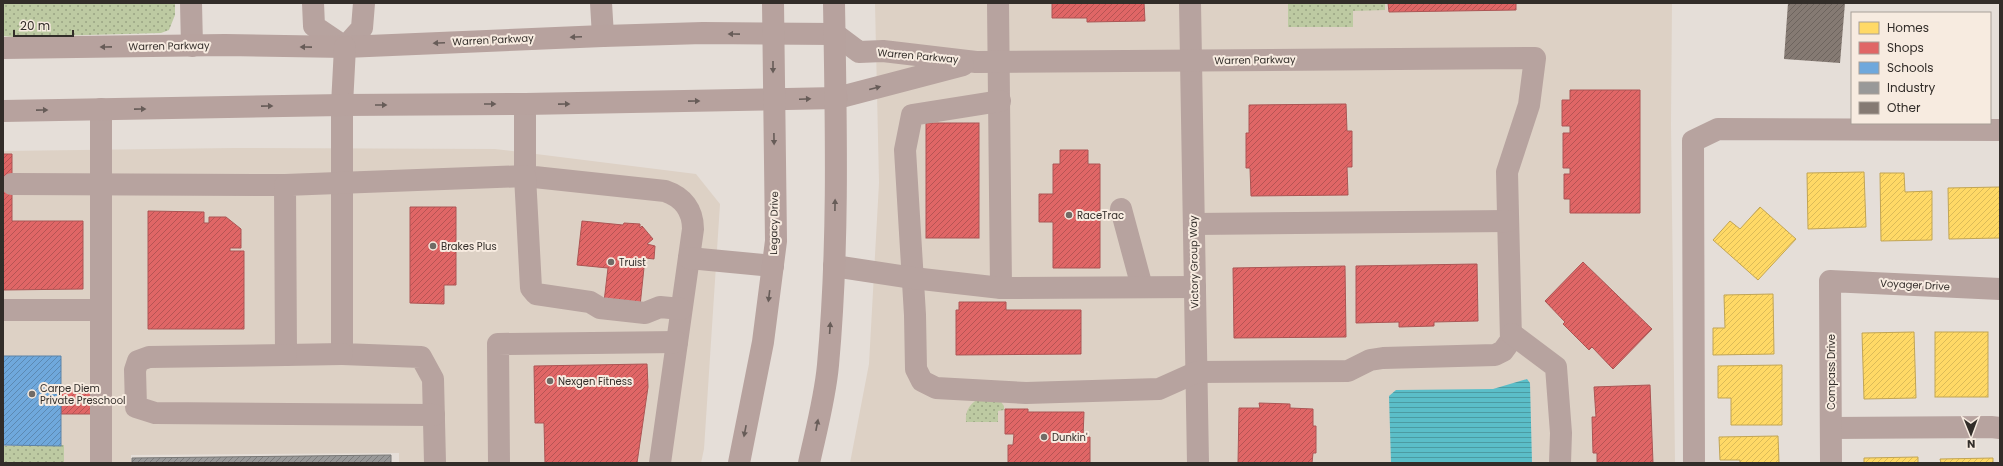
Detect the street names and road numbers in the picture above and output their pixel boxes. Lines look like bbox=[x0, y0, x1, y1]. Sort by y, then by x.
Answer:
street label: Warren Parkway bbox=[452, 30, 534, 50]
street label: Warren Parkway bbox=[128, 38, 210, 54]
street label: Warren Parkway bbox=[877, 45, 959, 67]
street label: Warren Parkway bbox=[1214, 52, 1296, 68]
street label: Legacy Drive bbox=[766, 191, 782, 255]
street label: Victory Group Way bbox=[1186, 215, 1202, 309]
street label: Voyager Drive bbox=[1880, 276, 1950, 294]
street label: Compass Drive bbox=[1824, 334, 1839, 410]

